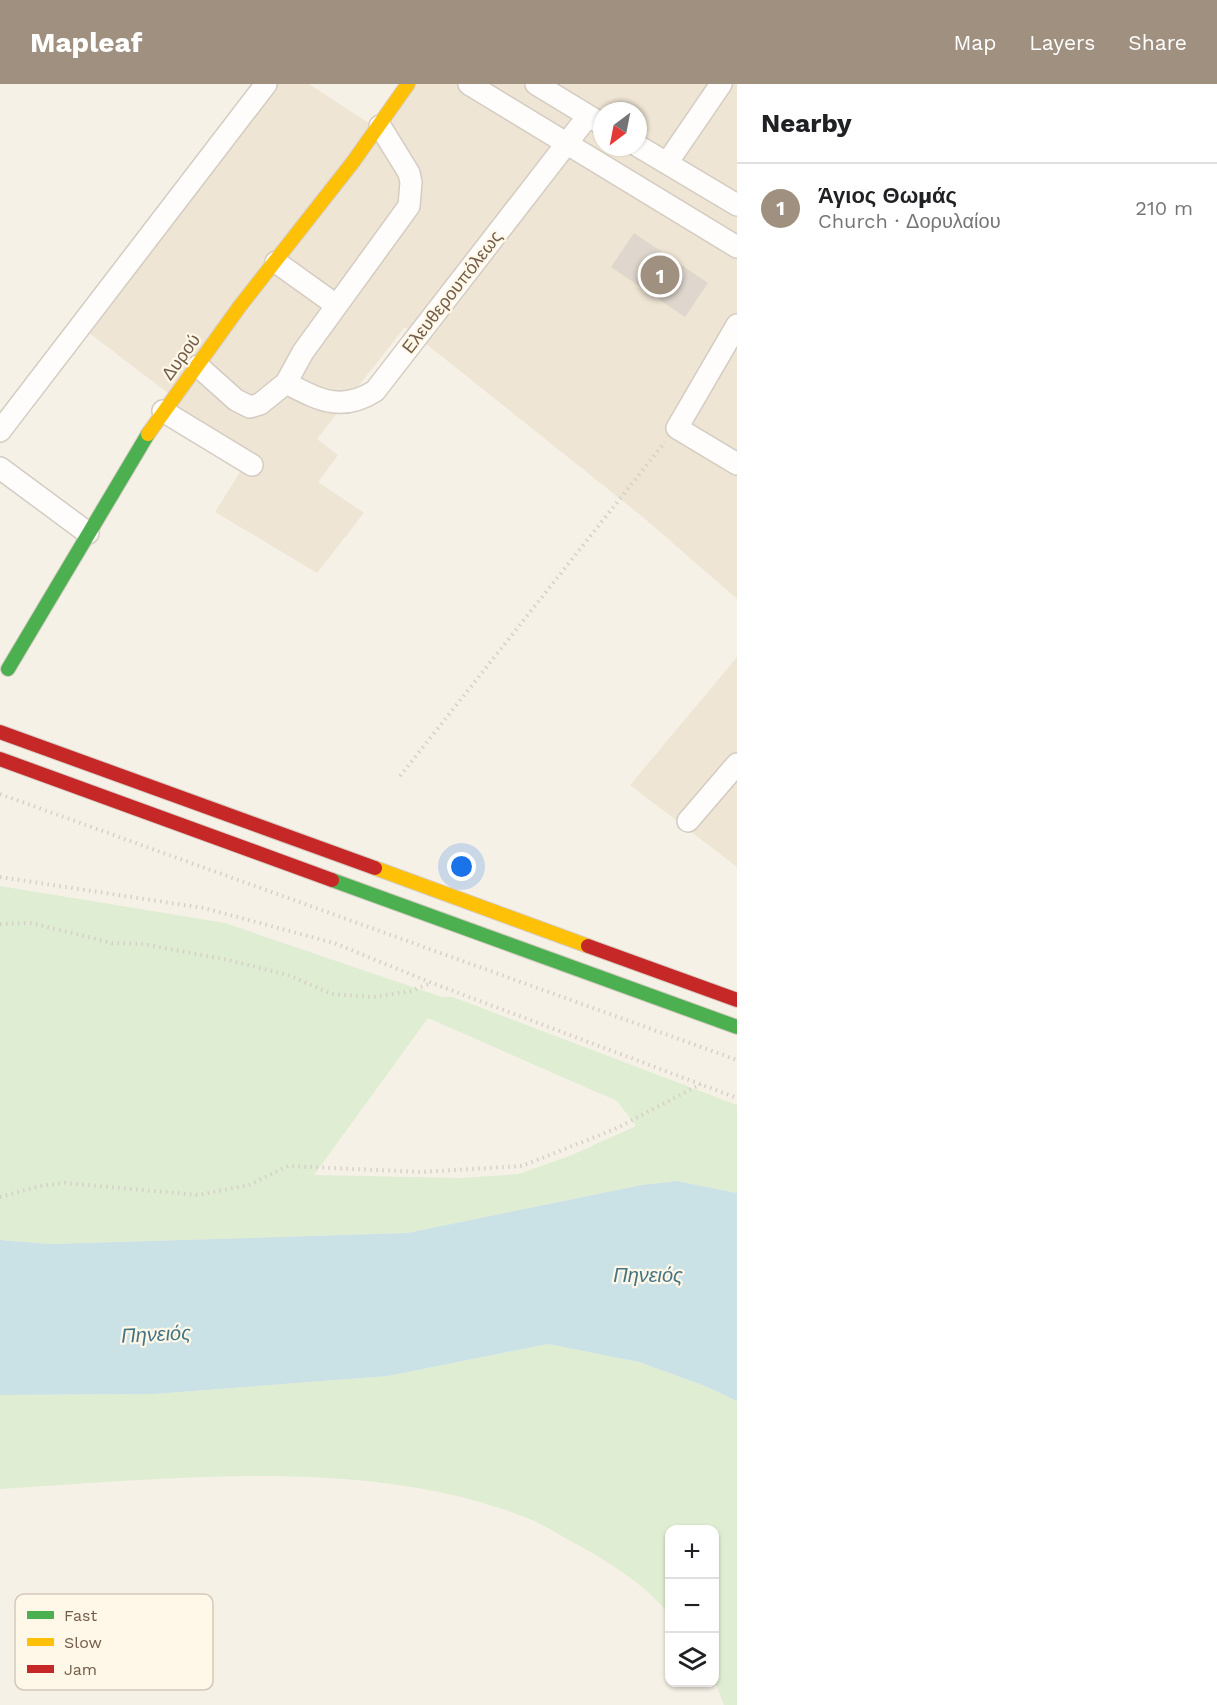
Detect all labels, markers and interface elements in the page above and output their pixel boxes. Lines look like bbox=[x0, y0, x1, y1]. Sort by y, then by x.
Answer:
text: Mapleaf bbox=[30, 26, 142, 59]
text: Map bbox=[953, 30, 996, 55]
text: Layers bbox=[1029, 30, 1095, 55]
text: Share bbox=[1128, 30, 1187, 55]
north arrow bbox=[593, 102, 647, 156]
text: Nearby bbox=[761, 108, 852, 138]
text: Άγιος Θωμάς bbox=[818, 183, 957, 208]
text: 1 bbox=[776, 196, 785, 220]
text: 210 m bbox=[1135, 196, 1193, 220]
text: Church · Δορυλαίου bbox=[818, 209, 1001, 233]
street label: Ελευθερουπόλεως bbox=[397, 226, 506, 357]
pin: 1 bbox=[640, 252, 680, 297]
street label: Δυρού bbox=[157, 330, 204, 384]
your location bbox=[447, 852, 476, 881]
water label: Πηνειός bbox=[613, 1263, 683, 1287]
water label: Πηνειός bbox=[121, 1320, 192, 1348]
map controls bbox=[665, 1525, 719, 1687]
button: + bbox=[665, 1525, 719, 1579]
button: − bbox=[665, 1579, 719, 1633]
legend bbox=[15, 1594, 213, 1690]
text: Fast bbox=[64, 1606, 97, 1625]
text: Slow bbox=[64, 1633, 102, 1652]
button: layers bbox=[665, 1633, 719, 1687]
text: Jam bbox=[64, 1660, 97, 1679]

